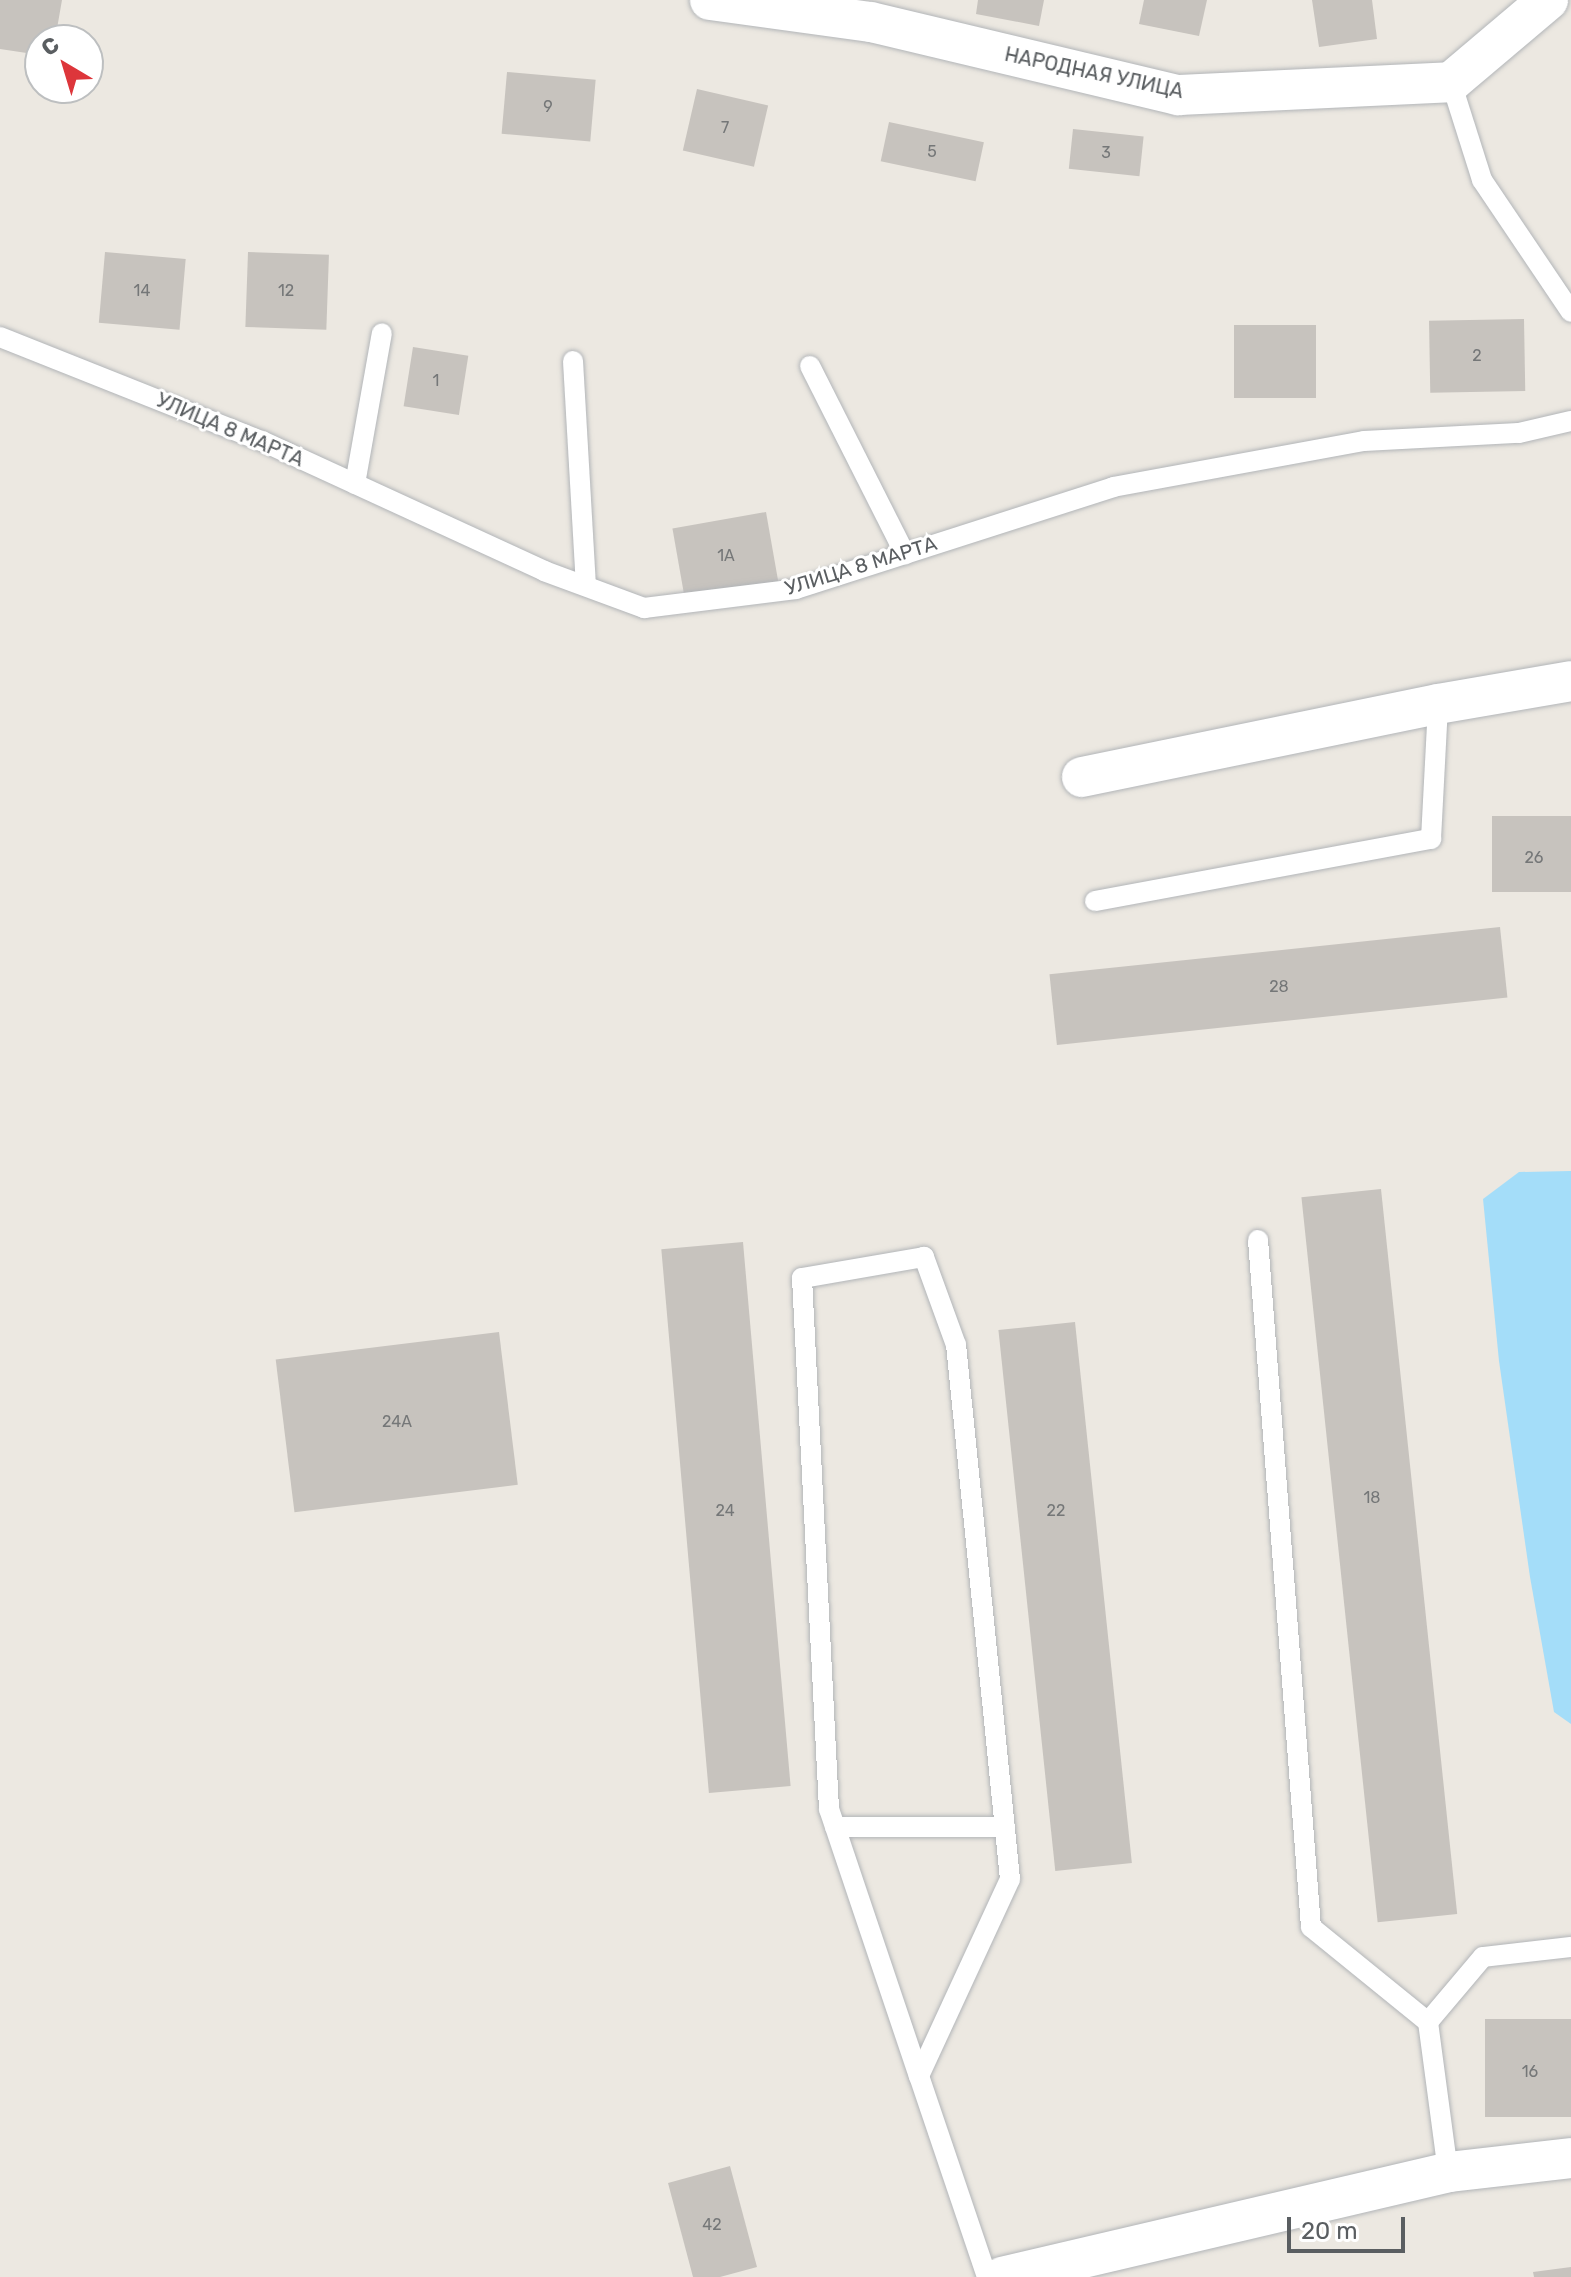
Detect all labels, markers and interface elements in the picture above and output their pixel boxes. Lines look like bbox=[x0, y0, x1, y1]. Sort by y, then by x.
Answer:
north arrow bbox=[24, 24, 104, 104]
text: С bbox=[36, 31, 65, 62]
street label: НАРОДНАЯ УЛИЦА bbox=[1002, 42, 1186, 104]
house number: 9 bbox=[543, 97, 553, 117]
house number: 7 bbox=[721, 118, 729, 138]
house number: 5 bbox=[927, 142, 937, 162]
house number: 3 bbox=[1101, 143, 1111, 163]
house number: 14 bbox=[134, 281, 150, 301]
house number: 12 bbox=[278, 281, 294, 301]
house number: 2 bbox=[1472, 346, 1482, 366]
house number: 1 bbox=[433, 371, 439, 391]
street label: УЛИЦА 8 МАРТА bbox=[153, 388, 307, 472]
street label: УЛИЦА 8 МАРТА bbox=[782, 531, 940, 601]
house number: 1А bbox=[717, 546, 735, 566]
house number: 26 bbox=[1524, 848, 1544, 868]
house number: 28 bbox=[1269, 977, 1289, 997]
house number: 24А bbox=[382, 1412, 412, 1432]
house number: 18 bbox=[1363, 1488, 1381, 1508]
house number: 24 bbox=[715, 1501, 735, 1521]
house number: 22 bbox=[1047, 1501, 1065, 1521]
house number: 16 bbox=[1522, 2062, 1538, 2082]
scale bar bbox=[1291, 2201, 1409, 2251]
house number: 42 bbox=[702, 2215, 722, 2235]
text: 20 m bbox=[1301, 2217, 1358, 2245]

